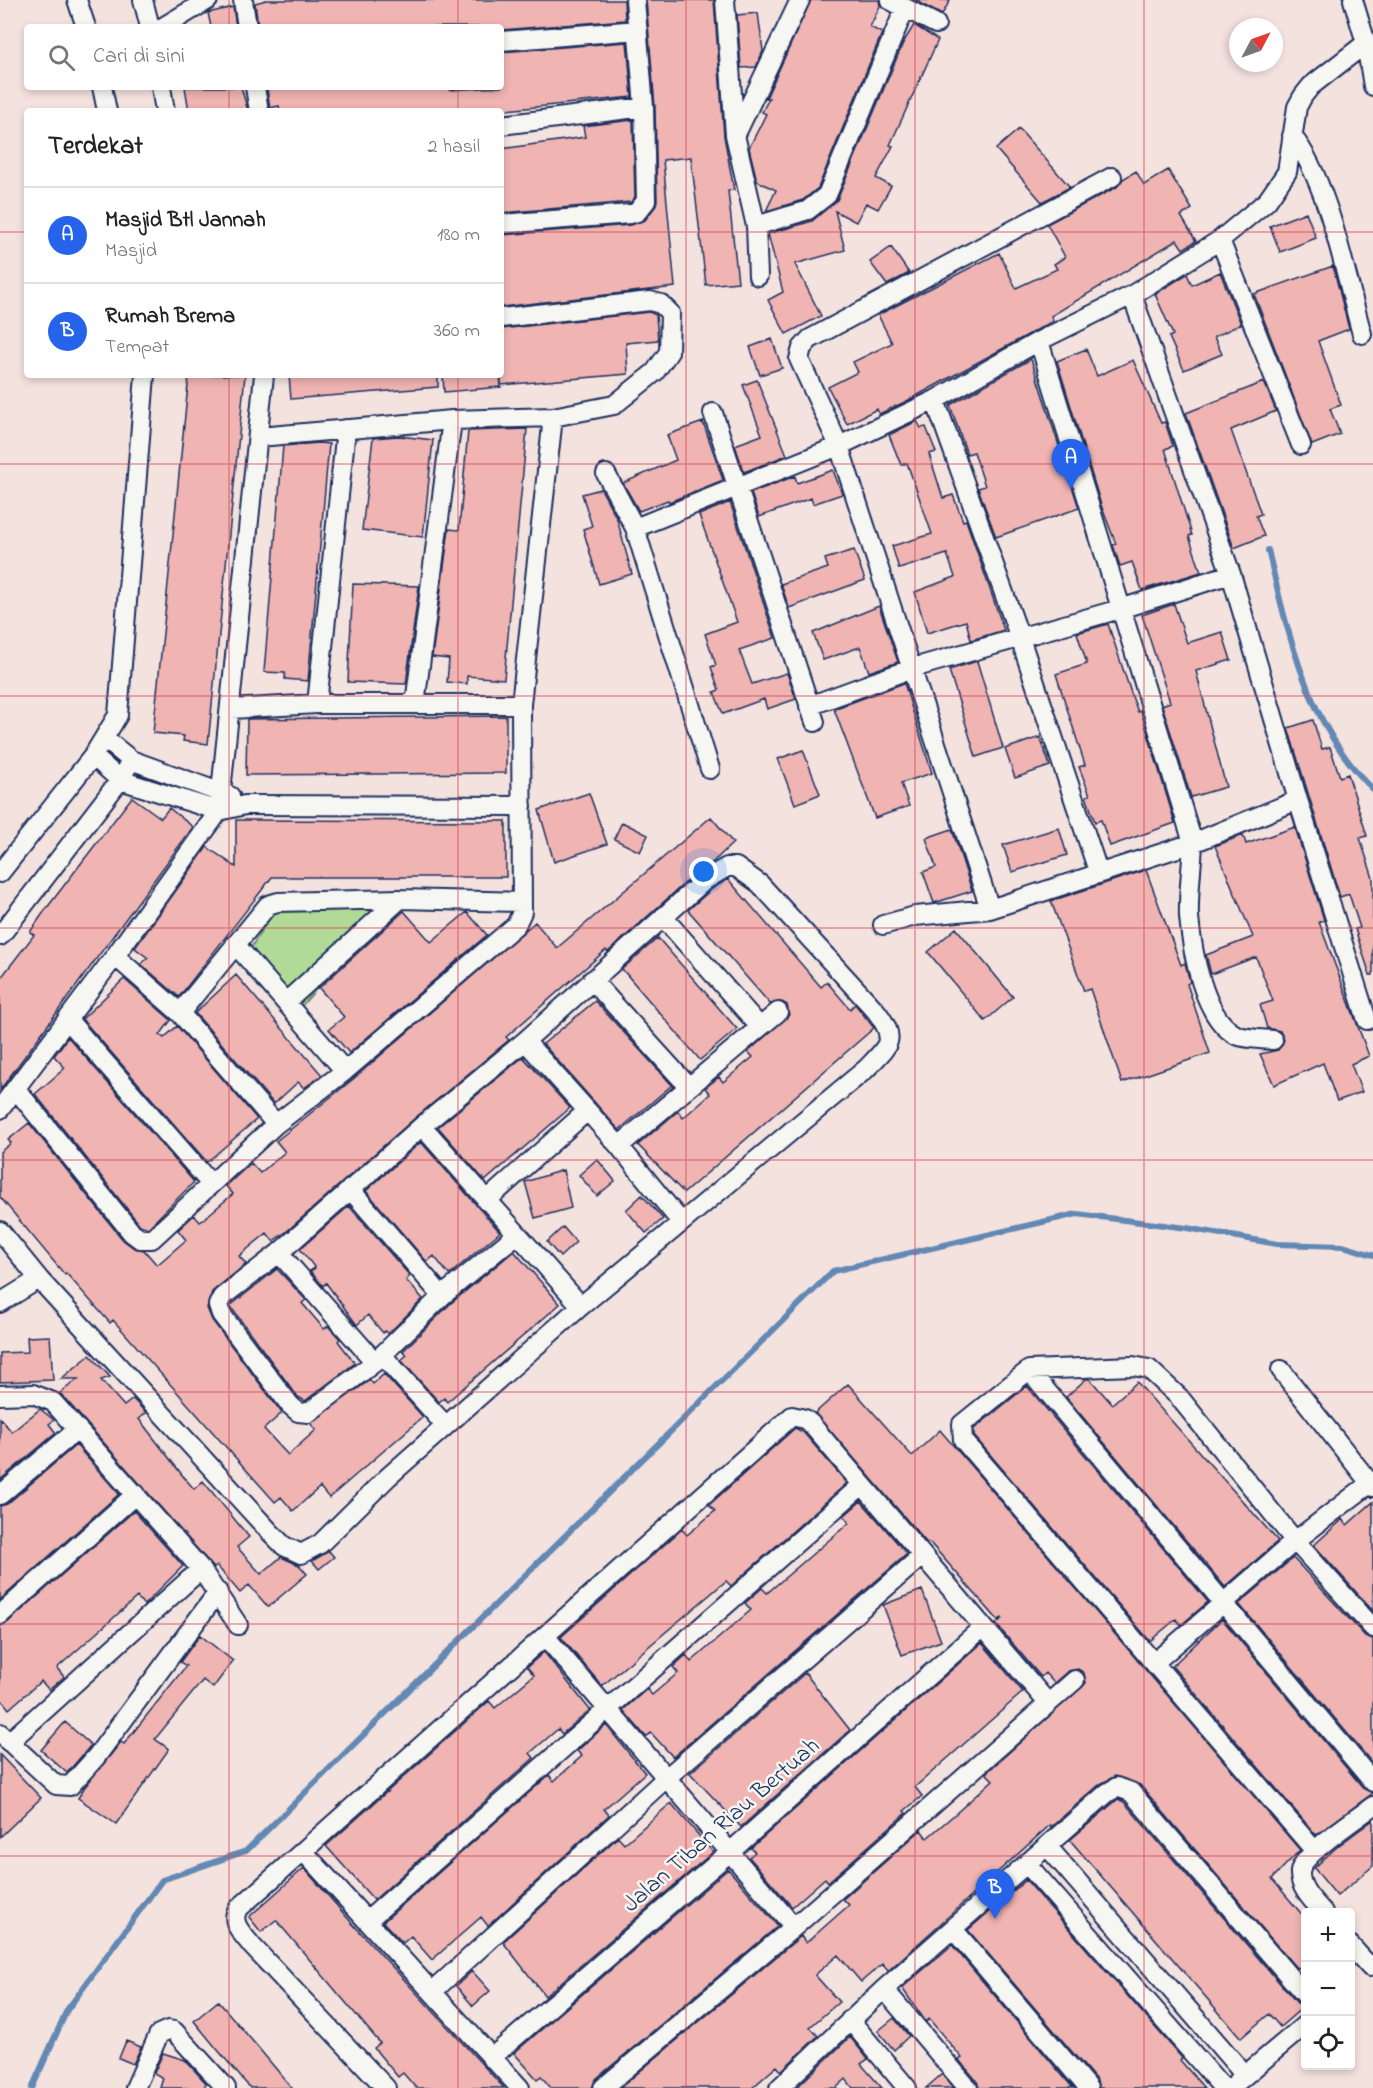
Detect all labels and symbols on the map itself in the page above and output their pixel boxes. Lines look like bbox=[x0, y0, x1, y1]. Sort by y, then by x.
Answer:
north arrow bbox=[1229, 18, 1283, 72]
pin: A bbox=[1052, 440, 1090, 489]
your location bbox=[689, 857, 718, 886]
street label: Jalan Tiban Riau Bertuah bbox=[616, 1730, 828, 1922]
pin: B bbox=[976, 1870, 1014, 1919]

